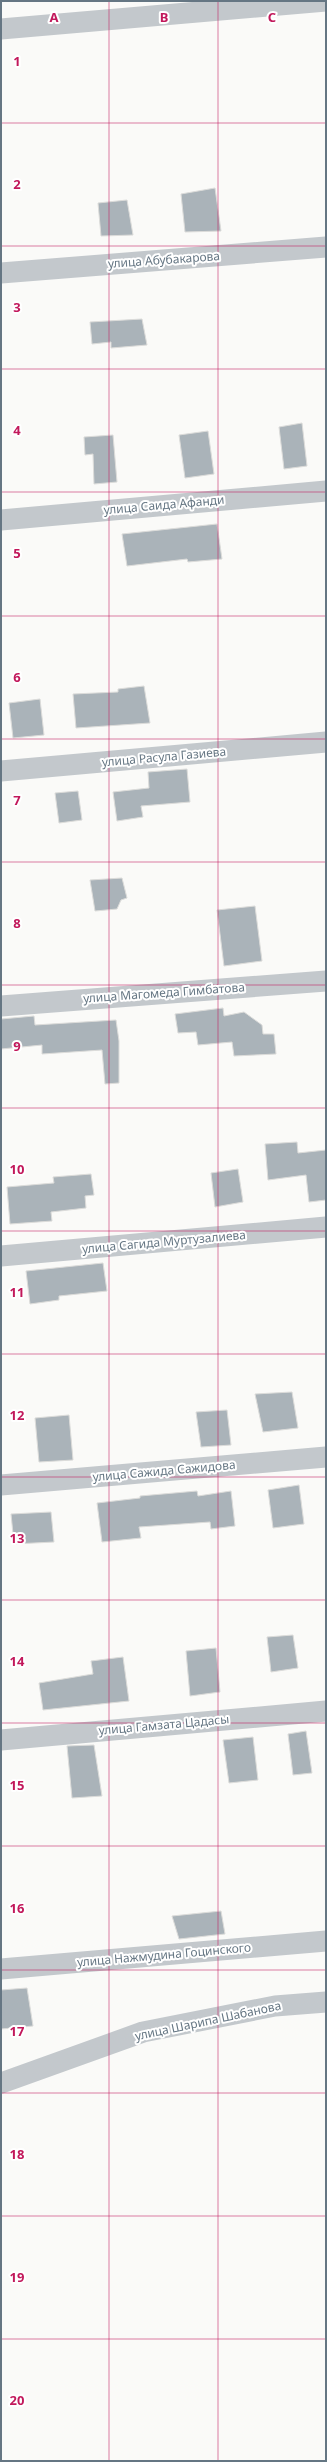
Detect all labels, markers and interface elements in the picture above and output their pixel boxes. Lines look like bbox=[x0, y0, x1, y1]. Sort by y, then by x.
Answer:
text: A bbox=[50, 8, 59, 26]
text: B bbox=[160, 8, 168, 26]
text: C bbox=[268, 8, 276, 26]
text: 1 bbox=[13, 52, 21, 70]
text: 2 bbox=[13, 175, 21, 193]
street label: улица Абубакарова bbox=[107, 247, 221, 272]
text: 3 bbox=[13, 298, 21, 316]
text: 4 bbox=[13, 421, 21, 439]
street label: улица Саида Афанди bbox=[103, 491, 225, 518]
text: 5 bbox=[13, 544, 21, 562]
text: 6 bbox=[13, 668, 21, 686]
street label: улица Расула Газиева bbox=[101, 743, 227, 770]
text: 7 bbox=[13, 791, 21, 809]
text: 8 bbox=[13, 914, 21, 932]
street label: улица Магомеда Гимбатова bbox=[83, 978, 245, 1007]
text: 9 bbox=[13, 1037, 21, 1055]
text: 10 bbox=[10, 1160, 24, 1178]
street label: улица Сагида Муртузалиева bbox=[81, 1226, 246, 1257]
text: 11 bbox=[10, 1283, 24, 1301]
text: 12 bbox=[10, 1406, 24, 1424]
street label: улица Сажида Сажидова bbox=[92, 1456, 236, 1485]
text: 13 bbox=[10, 1529, 24, 1547]
text: 14 bbox=[10, 1652, 25, 1670]
street label: улица Гамзата Цадасы bbox=[98, 1710, 230, 1739]
text: 15 bbox=[10, 1776, 24, 1794]
text: 16 bbox=[10, 1899, 24, 1917]
street label: улица Нажмудина Гоцинского bbox=[76, 1938, 252, 1971]
street label: улица Шарипа Шабанова bbox=[133, 1997, 282, 2044]
text: 17 bbox=[10, 2022, 24, 2040]
text: 18 bbox=[10, 2145, 24, 2163]
text: 19 bbox=[10, 2268, 24, 2286]
text: 20 bbox=[10, 2391, 24, 2409]

